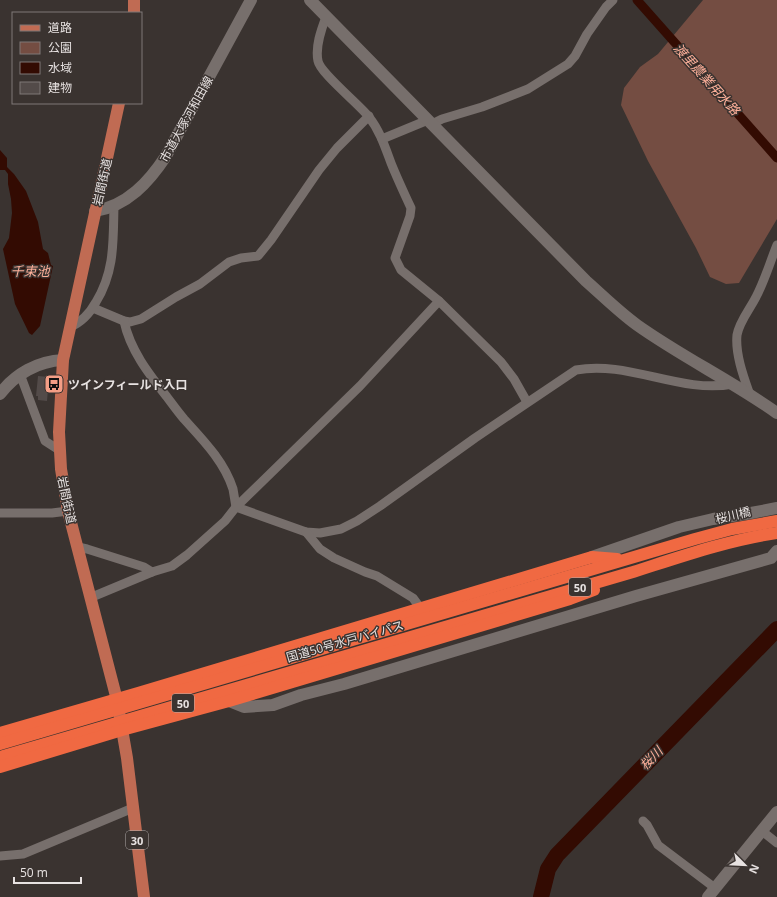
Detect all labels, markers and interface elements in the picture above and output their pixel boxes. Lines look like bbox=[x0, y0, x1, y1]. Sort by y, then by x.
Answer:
legend bbox=[12, 12, 142, 104]
text: 道路 bbox=[48, 19, 72, 36]
text: 公園 bbox=[48, 39, 72, 56]
water label: 渡里農業用水路 bbox=[670, 39, 745, 120]
text: 水域 bbox=[48, 59, 72, 76]
street label: 市道大塚河和田線 bbox=[155, 73, 217, 165]
text: 建物 bbox=[48, 79, 72, 96]
street label: 岩間街道 bbox=[88, 157, 116, 207]
water label: 千束池 bbox=[10, 262, 51, 280]
bus stop icon: ツインフィールド入口 bbox=[43, 373, 65, 395]
place label: ツインフィールド入口 bbox=[68, 376, 187, 393]
street label: 岩間街道 bbox=[54, 475, 80, 525]
street label: 桜川橋 bbox=[714, 503, 752, 527]
road number: 50 bbox=[569, 578, 591, 596]
street label: 国道50号水戸バイパス bbox=[284, 616, 406, 666]
road number: 50 bbox=[172, 694, 194, 712]
water label: 桜川 bbox=[635, 741, 668, 774]
road number: 30 bbox=[126, 831, 148, 849]
north arrow bbox=[725, 845, 765, 885]
scale bar bbox=[14, 859, 81, 885]
text: N bbox=[746, 862, 763, 876]
text: 50 m bbox=[20, 864, 48, 881]

